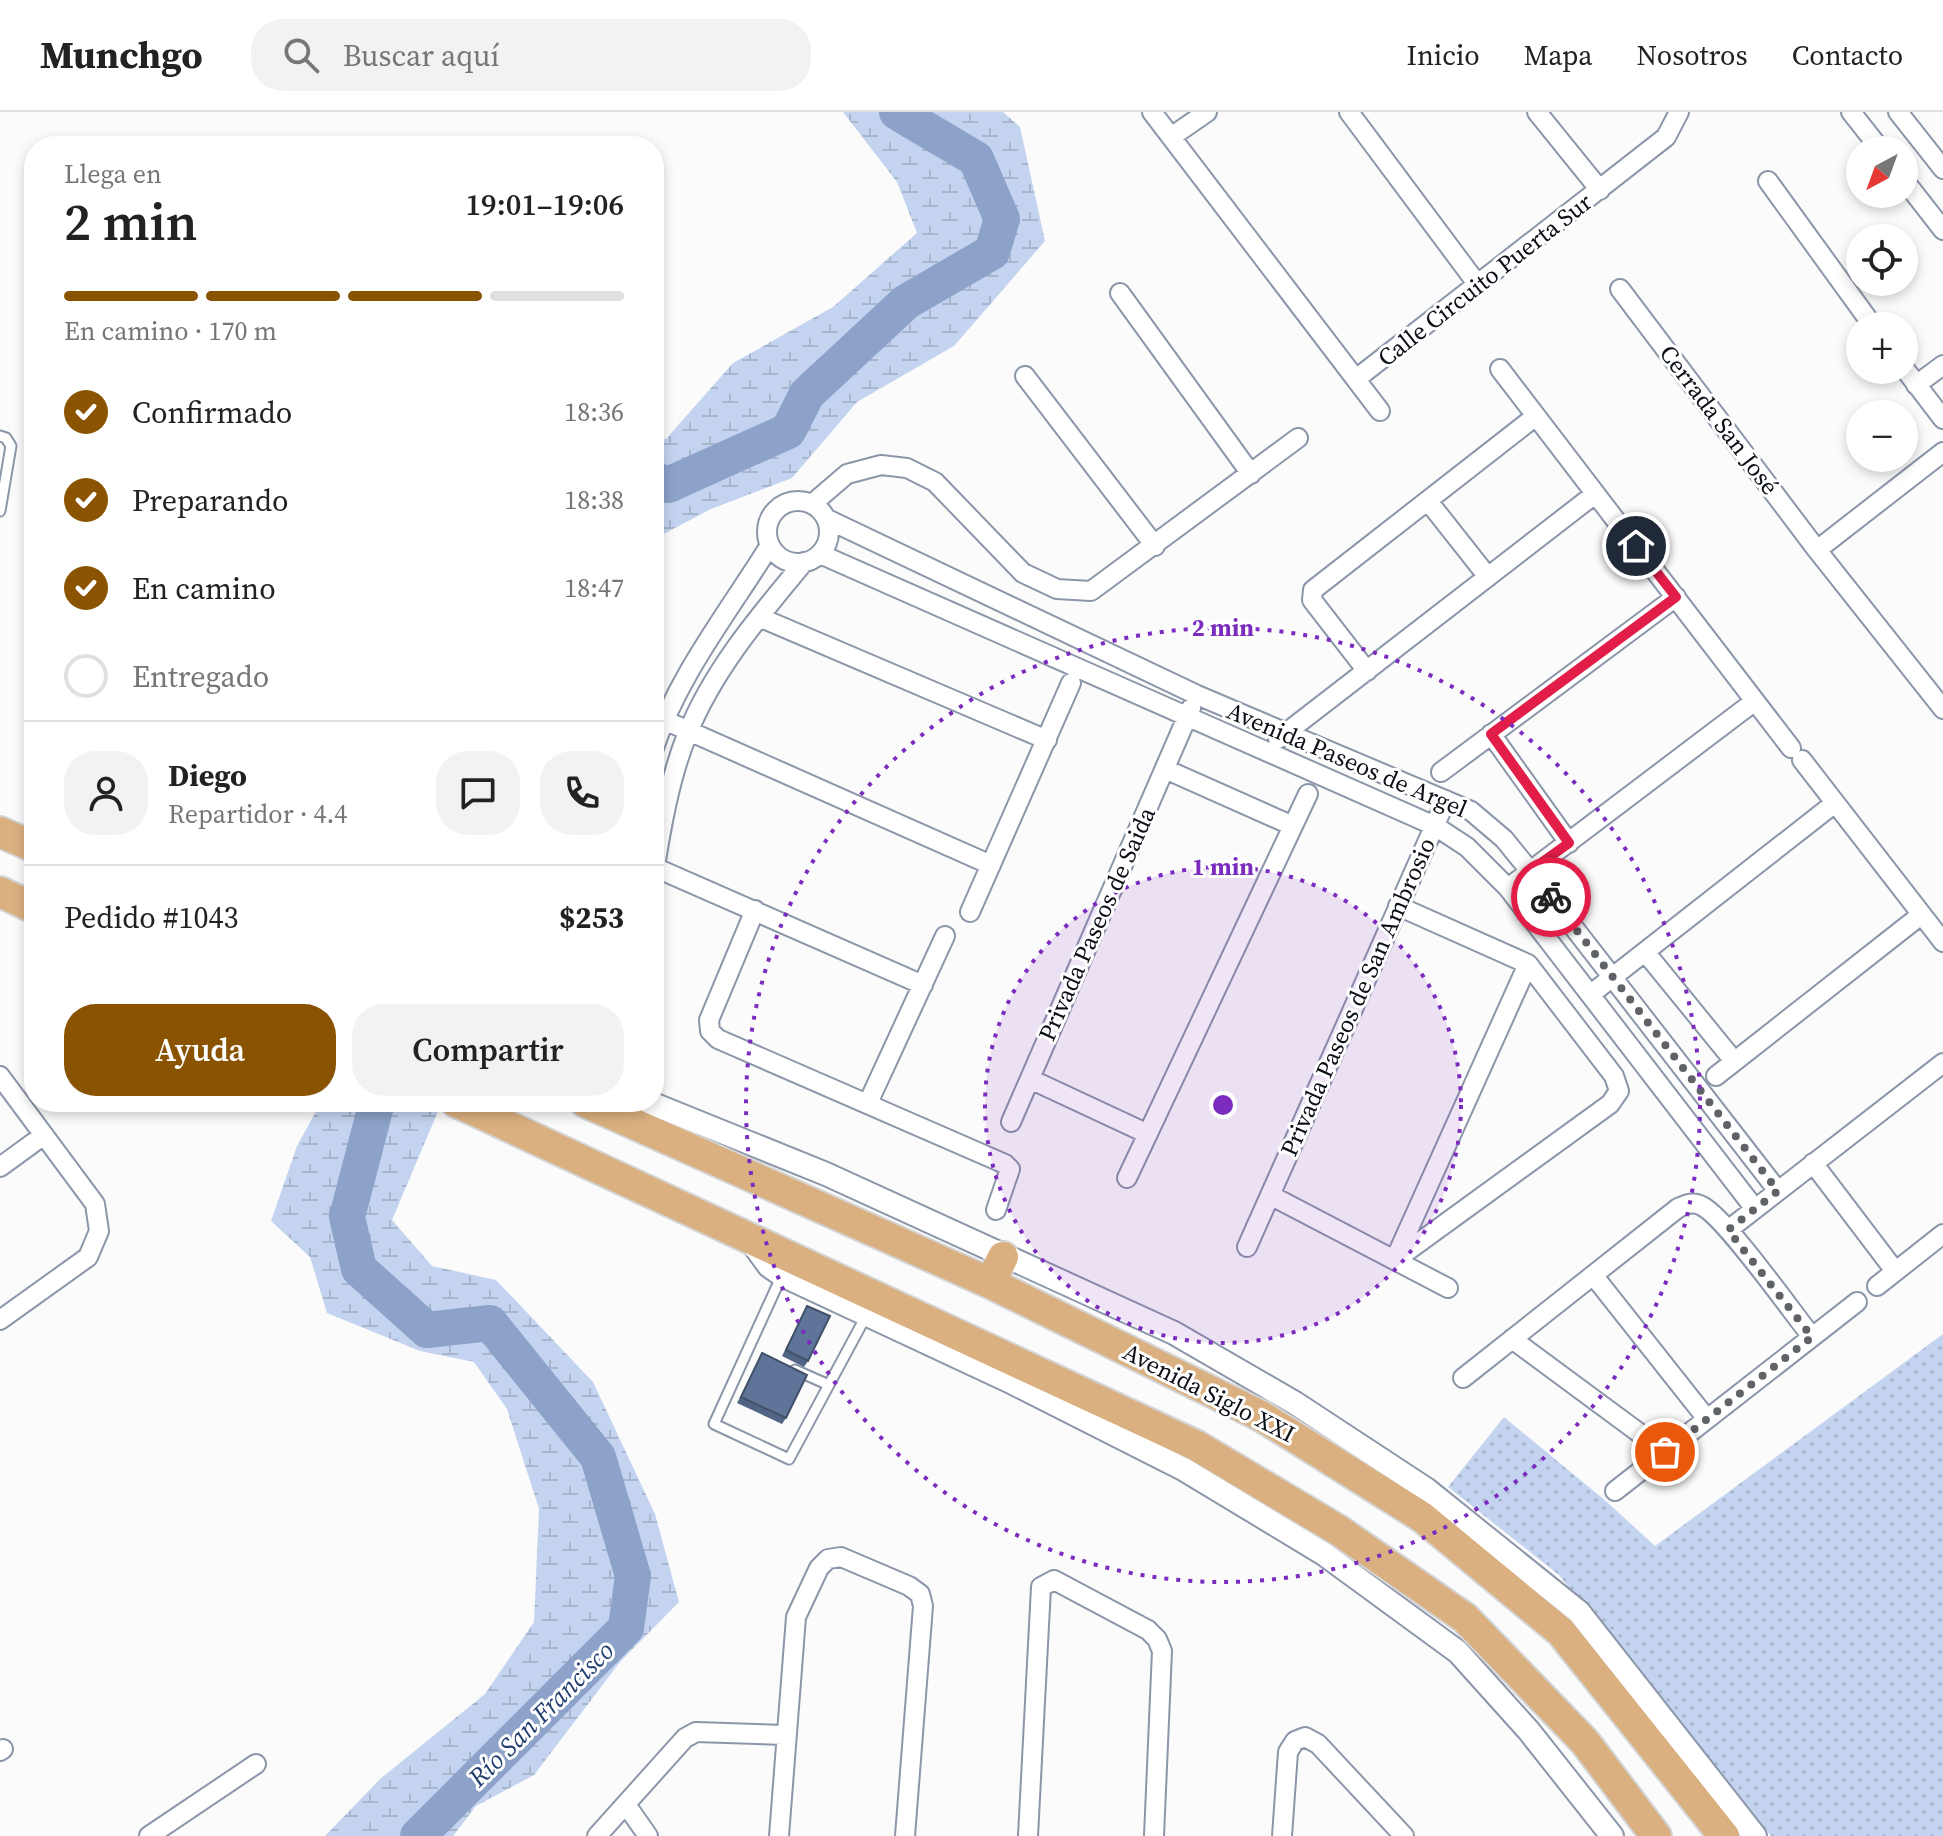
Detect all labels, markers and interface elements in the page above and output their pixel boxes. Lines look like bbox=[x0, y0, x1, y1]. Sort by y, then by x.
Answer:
search box bbox=[251, 19, 811, 91]
text: Munchgo bbox=[40, 29, 203, 81]
icon: search bbox=[279, 33, 323, 77]
text: Buscar aquí bbox=[343, 35, 499, 76]
text: Inicio bbox=[1407, 36, 1480, 74]
text: Mapa bbox=[1524, 36, 1593, 74]
text: Nosotros bbox=[1637, 36, 1748, 74]
text: Contacto bbox=[1792, 36, 1903, 74]
north arrow bbox=[1846, 136, 1918, 208]
map controls bbox=[1846, 136, 1918, 472]
text: Llega en bbox=[64, 156, 162, 192]
text: 19:01–19:06 bbox=[465, 184, 624, 225]
street label: Calle Circuito Puerta Sur bbox=[1371, 185, 1599, 374]
text: 2 min bbox=[64, 186, 197, 257]
button: locate bbox=[1846, 224, 1918, 296]
button: + bbox=[1846, 312, 1918, 384]
text: En camino · 170 m bbox=[64, 313, 277, 349]
street label: Cerrada San José bbox=[1652, 338, 1787, 501]
icon: check bbox=[64, 390, 108, 434]
text: Confirmado bbox=[132, 392, 292, 433]
text: 18:36 bbox=[564, 394, 624, 430]
button: − bbox=[1846, 400, 1918, 472]
icon: check bbox=[64, 478, 108, 522]
text: Preparando bbox=[132, 480, 289, 521]
text: 18:38 bbox=[564, 482, 624, 518]
pin bbox=[1602, 512, 1670, 580]
icon: home bbox=[1614, 524, 1658, 568]
icon: check bbox=[64, 566, 108, 610]
text: En camino bbox=[132, 568, 276, 609]
text: 18:47 bbox=[564, 570, 624, 606]
text: 2 min bbox=[1192, 611, 1254, 644]
text: Entregado bbox=[132, 656, 269, 697]
street label: Avenida Paseos de Argel bbox=[1222, 694, 1472, 825]
button: person bbox=[64, 751, 148, 835]
button: chat bbox=[436, 751, 520, 835]
button: phone bbox=[540, 751, 624, 835]
text: Diego bbox=[168, 755, 247, 796]
text: Repartidor · 4.4 bbox=[168, 796, 347, 832]
street label: Privada Paseos de Saida bbox=[1030, 801, 1163, 1046]
street label: Privada Paseos de San Ambrosio bbox=[1272, 832, 1443, 1161]
text: 1 min bbox=[1192, 850, 1254, 883]
courier bbox=[1511, 857, 1591, 937]
icon: bike bbox=[1529, 875, 1573, 919]
text: Pedido #1043 bbox=[64, 897, 239, 938]
text: $253 bbox=[559, 897, 624, 938]
button: Ayuda bbox=[64, 1004, 336, 1096]
button: Compartir bbox=[352, 1004, 624, 1096]
centre of rings bbox=[1209, 1091, 1237, 1119]
street label: Avenida Siglo XXI bbox=[1118, 1335, 1301, 1450]
pin bbox=[1631, 1418, 1699, 1486]
icon: bag bbox=[1643, 1430, 1687, 1474]
water label: Río San Francisco bbox=[460, 1633, 622, 1795]

